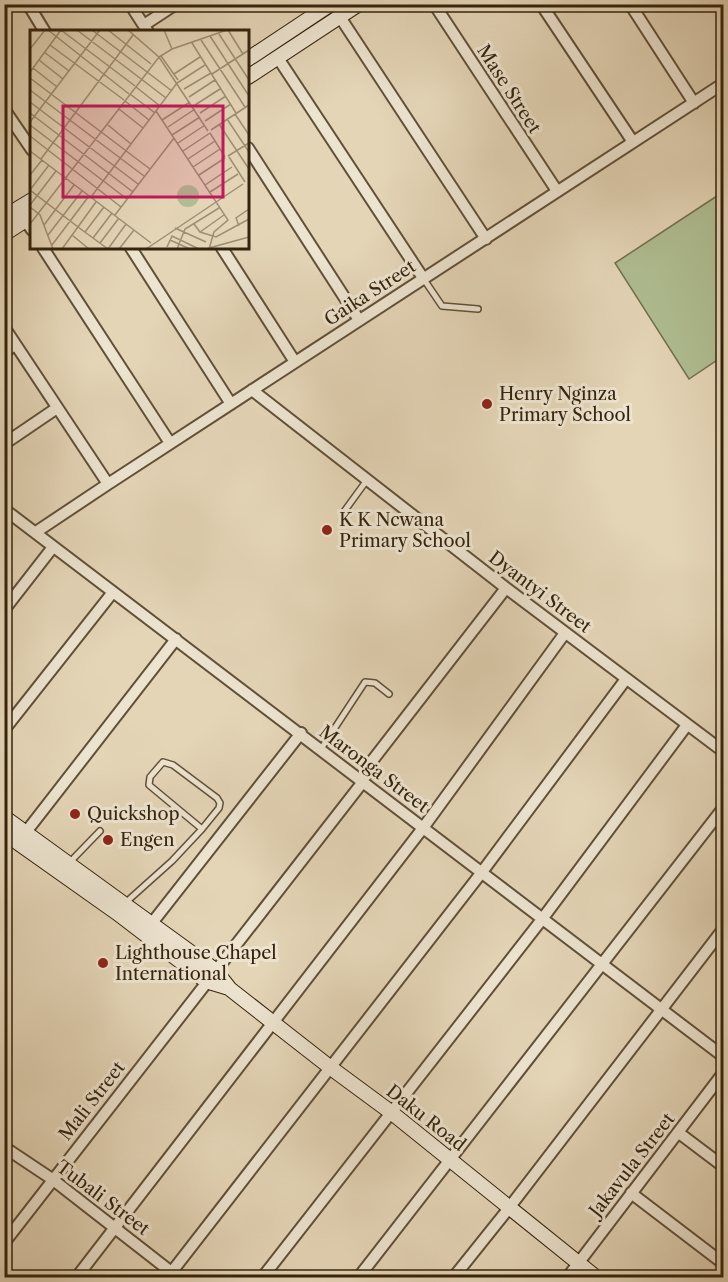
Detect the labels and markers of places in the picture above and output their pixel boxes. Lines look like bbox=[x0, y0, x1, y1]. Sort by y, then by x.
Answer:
place label: Henry Nginza Primary School bbox=[499, 383, 631, 426]
marker: Henry Nginza Primary School bbox=[480, 397, 494, 411]
place label: K K Ncwana Primary School bbox=[339, 509, 471, 552]
marker: K K Ncwana Primary School bbox=[320, 523, 334, 537]
place label: Quickshop bbox=[87, 803, 180, 825]
marker: Quickshop bbox=[68, 807, 82, 821]
place label: Engen bbox=[120, 829, 174, 851]
marker: Engen bbox=[101, 833, 115, 847]
place label: Lighthouse Chapel International bbox=[115, 942, 277, 985]
marker: Lighthouse Chapel International bbox=[96, 956, 110, 970]

